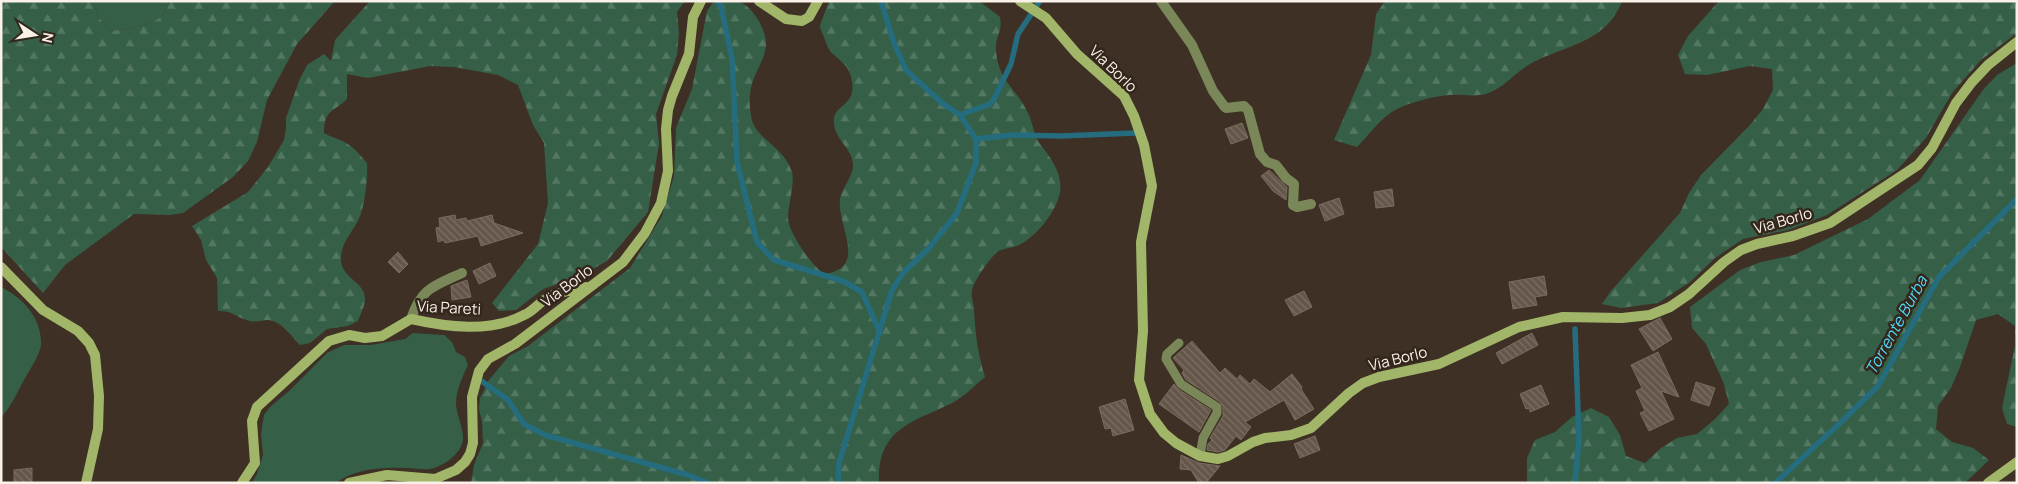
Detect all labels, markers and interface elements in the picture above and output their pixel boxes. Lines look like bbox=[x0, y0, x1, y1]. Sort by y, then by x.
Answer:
north arrow bbox=[10, 10, 60, 60]
text: N bbox=[38, 31, 59, 45]
street label: Via Borlo bbox=[1085, 40, 1142, 97]
street label: Via Borlo bbox=[1751, 202, 1814, 239]
street label: Via Borlo bbox=[537, 259, 597, 312]
water label: Torrente Burba bbox=[1860, 271, 1933, 378]
street label: Via Pareti bbox=[416, 295, 482, 320]
street label: Via Borlo bbox=[1367, 341, 1429, 376]

